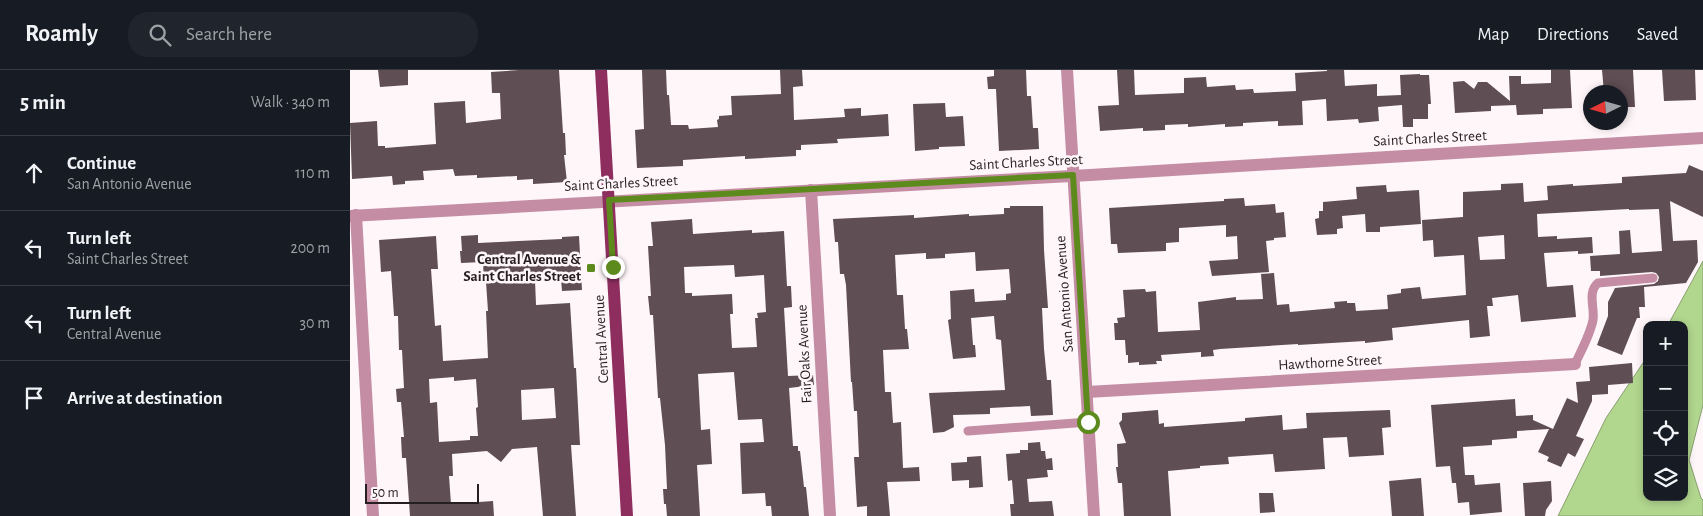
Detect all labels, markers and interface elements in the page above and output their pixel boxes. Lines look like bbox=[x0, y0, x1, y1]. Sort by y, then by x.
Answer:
search box bbox=[128, 12, 478, 57]
icon: search bbox=[146, 21, 174, 49]
text: Roamly bbox=[25, 22, 98, 46]
text: Search here bbox=[186, 25, 272, 44]
text: Map bbox=[1478, 26, 1509, 44]
text: Directions bbox=[1537, 26, 1609, 44]
text: Saved bbox=[1637, 26, 1678, 44]
north arrow bbox=[1583, 85, 1628, 130]
text: 5 min bbox=[20, 92, 66, 113]
text: Walk · 340 m bbox=[251, 94, 330, 110]
street label: Saint Charles Street bbox=[1373, 128, 1487, 149]
street label: Saint Charles Street bbox=[969, 152, 1083, 173]
text: Continue bbox=[67, 154, 136, 173]
icon: ahead bbox=[20, 159, 48, 187]
text: 110 m bbox=[295, 165, 330, 181]
street label: Saint Charles Street bbox=[564, 173, 678, 194]
text: San Antonio Avenue bbox=[67, 176, 192, 192]
text: Turn left bbox=[67, 229, 131, 248]
icon: left bbox=[20, 234, 48, 262]
street label: San Antonio Avenue bbox=[1053, 235, 1076, 353]
text: 200 m bbox=[290, 240, 330, 256]
text: Saint Charles Street bbox=[67, 251, 188, 267]
place label: Central Avenue & Saint Charles Street bbox=[463, 252, 581, 284]
route end bbox=[602, 256, 625, 279]
marker: Central Avenue & Saint Charles Street bbox=[585, 262, 597, 274]
street label: Central Avenue bbox=[592, 294, 611, 384]
text: Turn left bbox=[67, 304, 131, 323]
street label: Fair Oaks Avenue bbox=[794, 304, 815, 404]
icon: left bbox=[20, 309, 48, 337]
text: 30 m bbox=[300, 315, 330, 331]
map controls bbox=[1643, 321, 1688, 501]
button: + bbox=[1643, 321, 1688, 366]
text: Central Avenue bbox=[67, 326, 161, 342]
street label: Hawthorne Street bbox=[1278, 352, 1382, 373]
button: − bbox=[1643, 366, 1688, 411]
icon: arrive bbox=[20, 384, 48, 412]
text: Arrive at destination bbox=[67, 389, 223, 408]
route start bbox=[1077, 411, 1100, 434]
button: locate bbox=[1643, 411, 1688, 456]
button: layers bbox=[1643, 456, 1688, 501]
scale bar bbox=[365, 481, 479, 504]
text: 50 m bbox=[372, 486, 399, 500]

